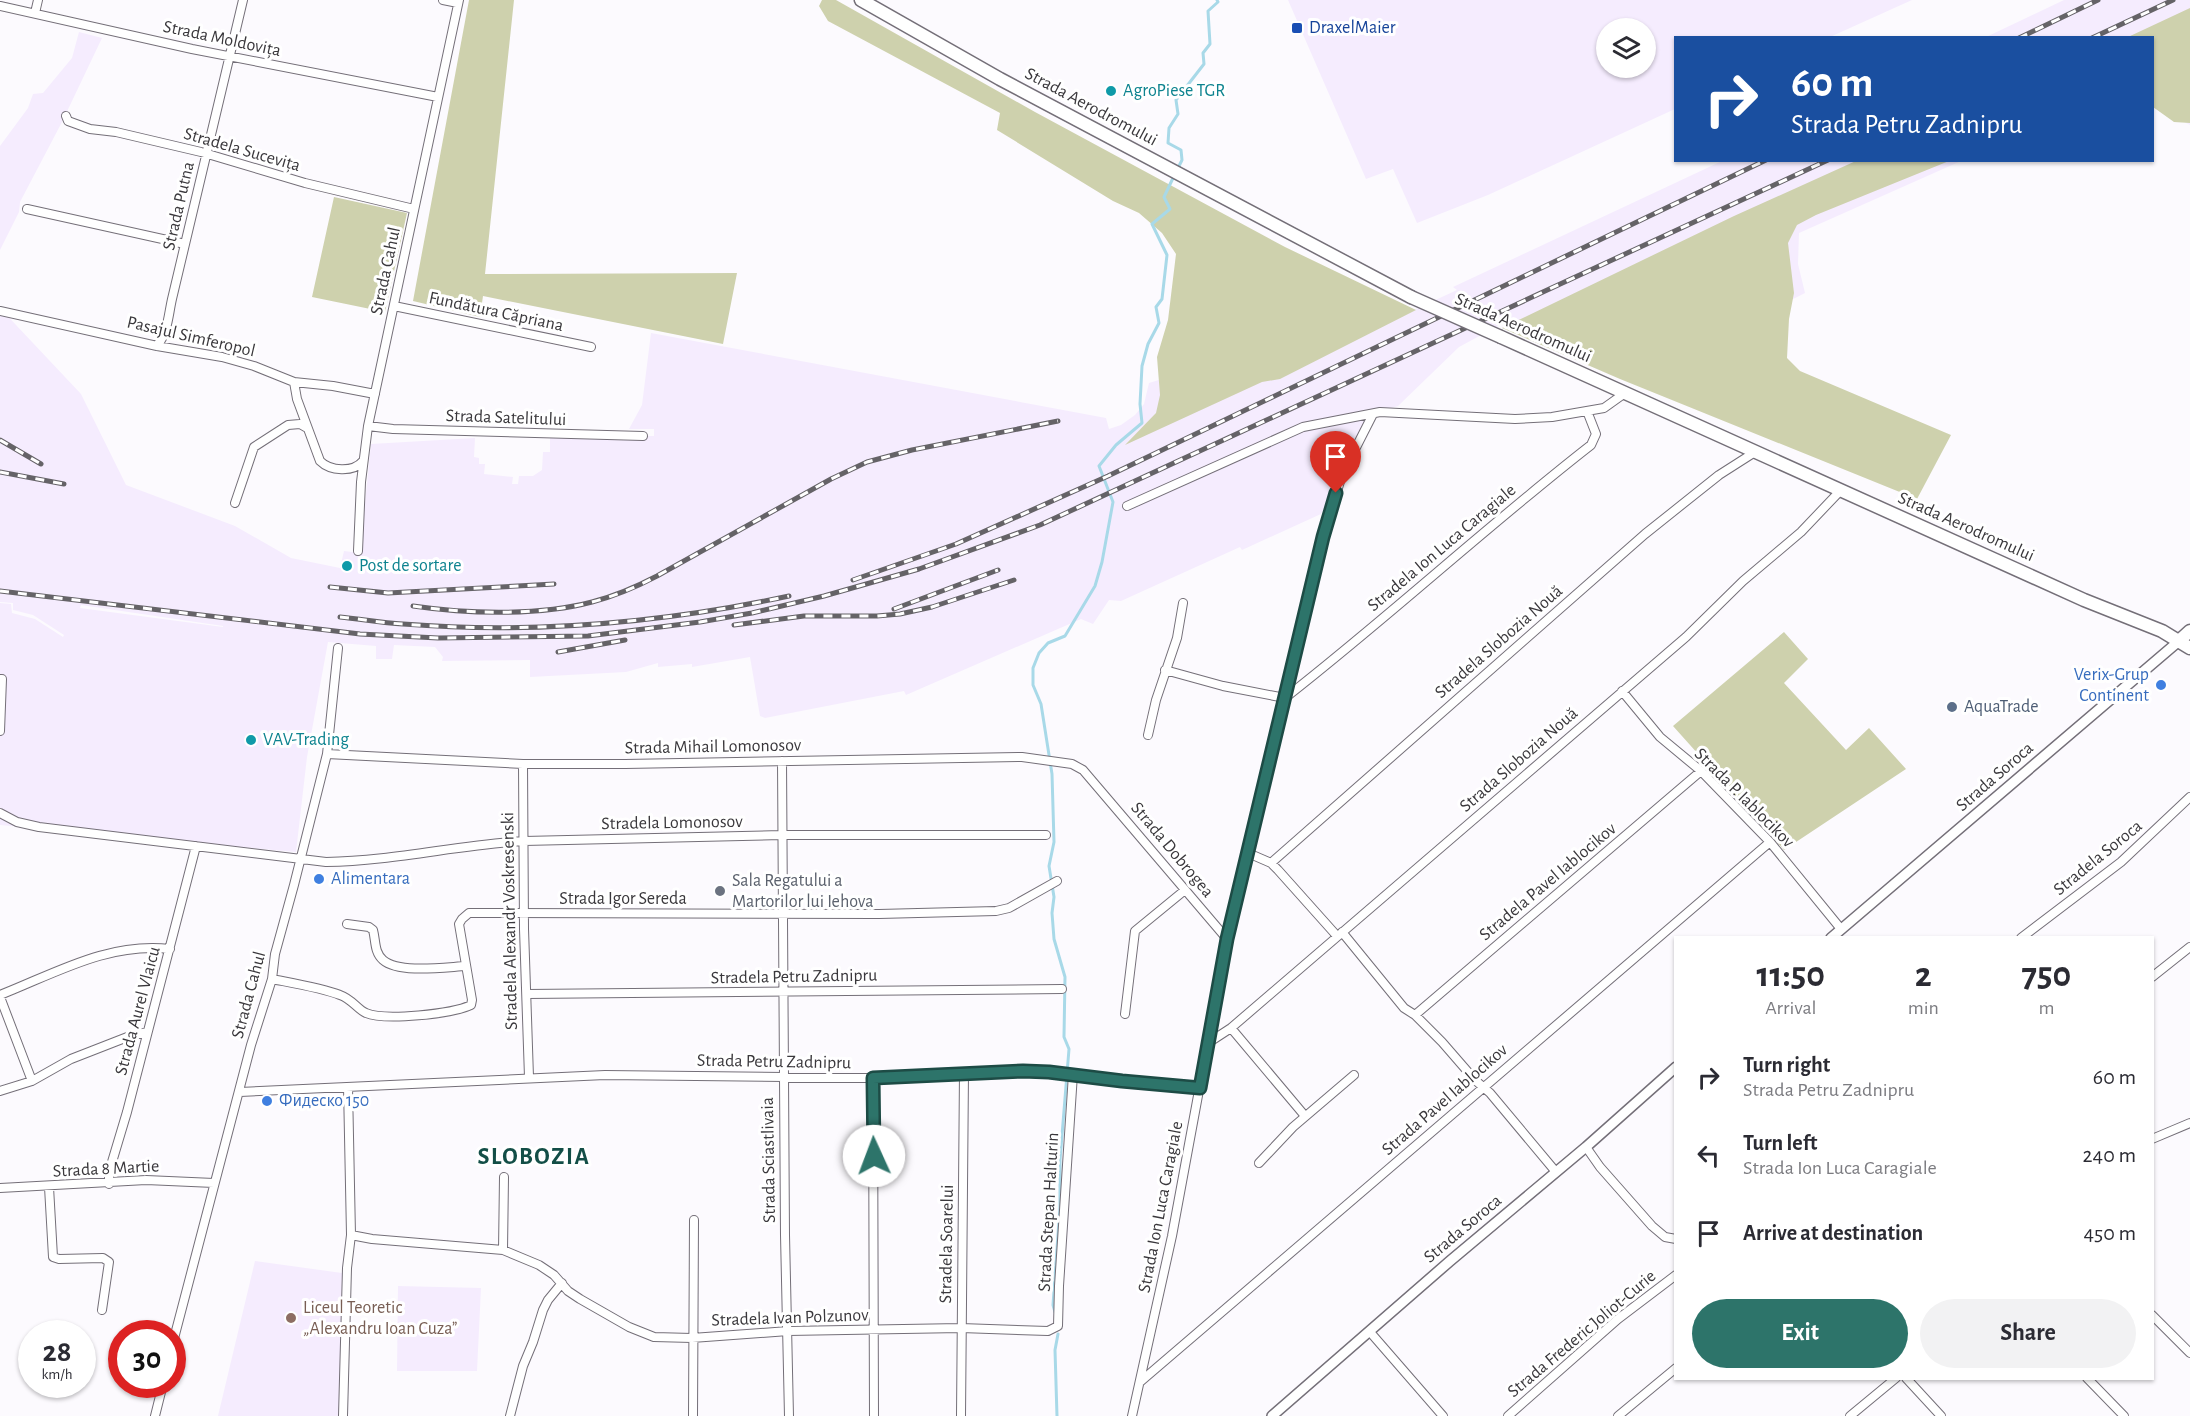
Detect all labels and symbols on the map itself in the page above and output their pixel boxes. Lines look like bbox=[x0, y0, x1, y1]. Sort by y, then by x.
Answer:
street label: Strada Moldovița bbox=[161, 18, 282, 61]
place label: DraxelMaier bbox=[1309, 19, 1396, 37]
marker: DraxelMaier bbox=[1290, 21, 1304, 35]
street label: Strada Aerodromului bbox=[1022, 65, 1160, 149]
place label: AgroPiese TGR bbox=[1123, 82, 1225, 100]
marker: AgroPiese TGR bbox=[1104, 84, 1118, 98]
street label: Stradela Sucevița bbox=[181, 125, 302, 176]
street label: Strada Putna bbox=[160, 160, 198, 252]
street label: Strada Cahul bbox=[368, 225, 404, 317]
street label: Fundătura Căpriana bbox=[427, 289, 565, 335]
street label: Strada Aerodromului bbox=[1452, 290, 1594, 366]
street label: Pasajul Simferopol bbox=[125, 313, 257, 361]
street label: Strada Satelitului bbox=[445, 407, 567, 429]
pin bbox=[1310, 431, 1361, 493]
street label: Stradela Ion Luca Caragiale bbox=[1365, 481, 1519, 615]
street label: Strada Aerodromului bbox=[1895, 489, 2037, 565]
place label: Post de sortare bbox=[359, 557, 462, 575]
marker: Post de sortare bbox=[340, 559, 354, 573]
street label: Stradela Slobozia Nouă bbox=[1432, 582, 1566, 702]
place label: Verix-Grup Continent bbox=[2074, 666, 2149, 705]
marker: Verix-Grup Continent bbox=[2154, 678, 2168, 692]
place label: AquaTrade bbox=[1964, 698, 2039, 716]
marker: AquaTrade bbox=[1945, 700, 1959, 714]
street label: Strada Slobozia Nouă bbox=[1457, 704, 1581, 816]
place label: VAV-Trading bbox=[263, 731, 349, 749]
marker: VAV-Trading bbox=[244, 733, 258, 747]
street label: Strada Mihail Lomonosov bbox=[624, 736, 802, 758]
street label: Strada Soroca bbox=[1953, 739, 2037, 815]
street label: Strada P. Iablocikov bbox=[1691, 745, 1798, 852]
street label: Strada Dobrogea bbox=[1127, 799, 1217, 901]
street label: Stradela Alexandr Voskresenski bbox=[499, 812, 521, 1030]
street label: Stradela Lomonosov bbox=[601, 813, 743, 833]
street label: Stradela Sorocа bbox=[2050, 817, 2146, 899]
street label: Stradela Pavel Iablocikov bbox=[1476, 819, 1620, 944]
place label: Alimentara bbox=[331, 870, 410, 888]
marker: Alimentara bbox=[312, 872, 326, 886]
place label: Sala Regatului a Martorilor lui Iehova bbox=[732, 872, 873, 911]
marker: Sala Regatului a Martorilor lui Iehova bbox=[713, 884, 727, 898]
street label: Strada Igor Sereda bbox=[559, 890, 687, 908]
street label: Strada Aurel Vlaicu bbox=[112, 945, 164, 1077]
street label: Strada Cahul bbox=[229, 949, 269, 1041]
street label: Stradela Petru Zadnipru bbox=[710, 967, 878, 987]
street label: Strada Pavel Iablocikov bbox=[1379, 1041, 1511, 1159]
street label: Strada Petru Zadnipru bbox=[697, 1052, 851, 1072]
place label: Фидеско 150 bbox=[279, 1092, 369, 1110]
marker: Фидеско 150 bbox=[260, 1094, 274, 1108]
street label: Strada Sciastlivaia bbox=[759, 1097, 779, 1223]
street label: Strada Ion Luca Caragiale bbox=[1136, 1120, 1186, 1294]
position arrow bbox=[842, 1124, 906, 1188]
street label: Strada Stepan Halturin bbox=[1036, 1132, 1062, 1292]
district label: SLOBOZIA bbox=[478, 1145, 590, 1169]
street label: Strada 8 Martie bbox=[52, 1157, 160, 1181]
street label: Stradela Soarelui bbox=[937, 1184, 957, 1304]
street label: Strada Soroca bbox=[1421, 1191, 1505, 1267]
street label: Strada Frederic Joliot-Curie bbox=[1505, 1267, 1659, 1401]
place label: Liceul Teoretic „Alexandru Ioan Cuza” bbox=[303, 1299, 457, 1338]
street label: Stradela Ivan Polzunov bbox=[711, 1306, 869, 1330]
marker: Liceul Teoretic „Alexandru Ioan Cuza” bbox=[284, 1311, 298, 1325]
speed limit sign: 30 bbox=[108, 1320, 186, 1398]

